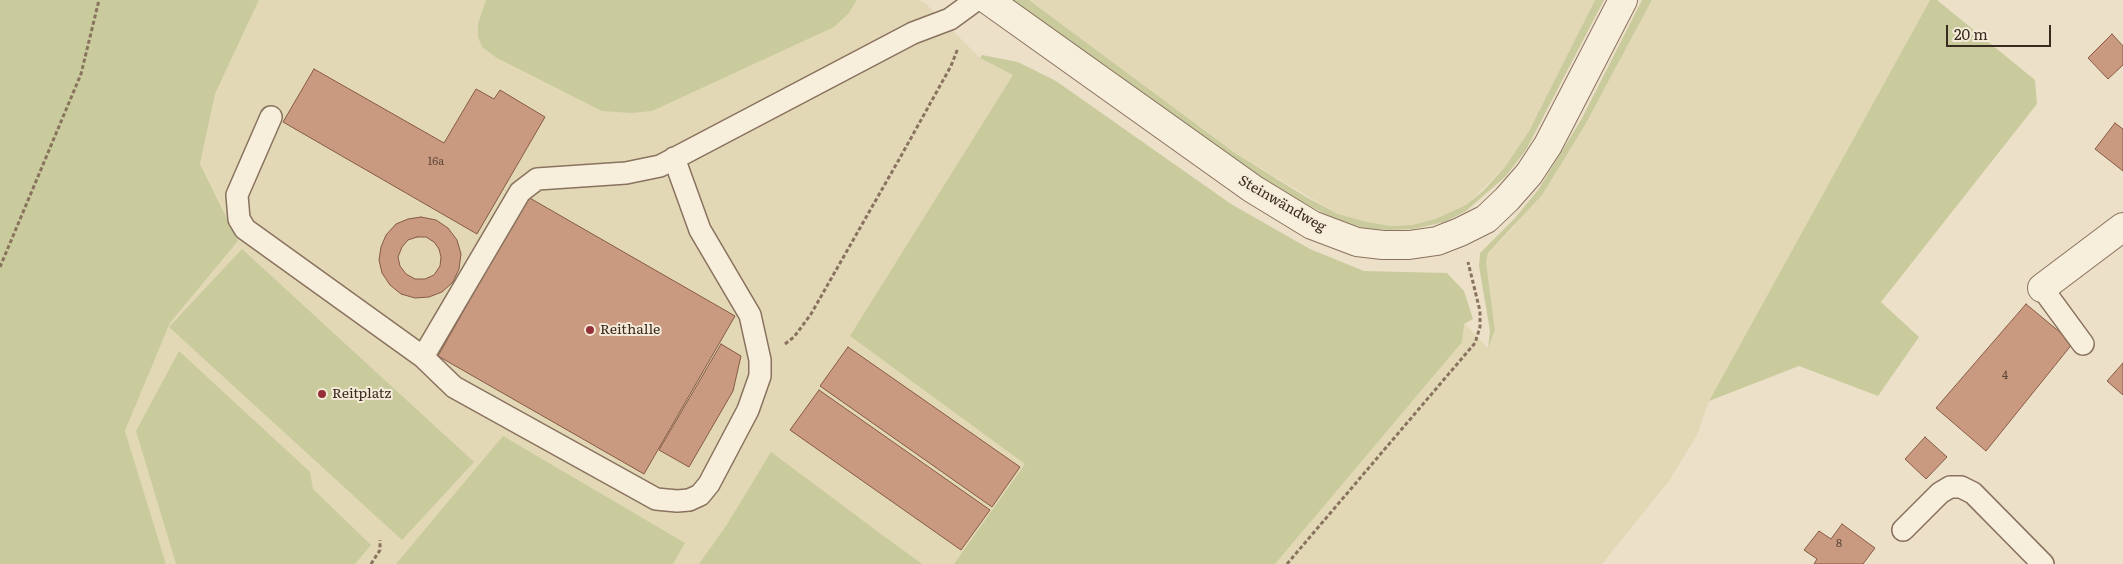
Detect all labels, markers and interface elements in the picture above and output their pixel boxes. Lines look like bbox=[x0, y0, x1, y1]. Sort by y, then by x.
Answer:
scale bar bbox=[1948, 15, 2053, 47]
text: 20 m bbox=[1954, 22, 1988, 45]
house number: 16a bbox=[428, 155, 444, 169]
street label: Steinwändweg bbox=[1235, 172, 1329, 236]
place label: Reithalle bbox=[600, 322, 660, 338]
marker: Reithalle bbox=[584, 324, 596, 336]
house number: 4 bbox=[2002, 369, 2008, 383]
place label: Reitplatz bbox=[332, 386, 391, 402]
marker: Reitplatz bbox=[316, 388, 328, 400]
house number: 8 bbox=[1836, 537, 1842, 551]

